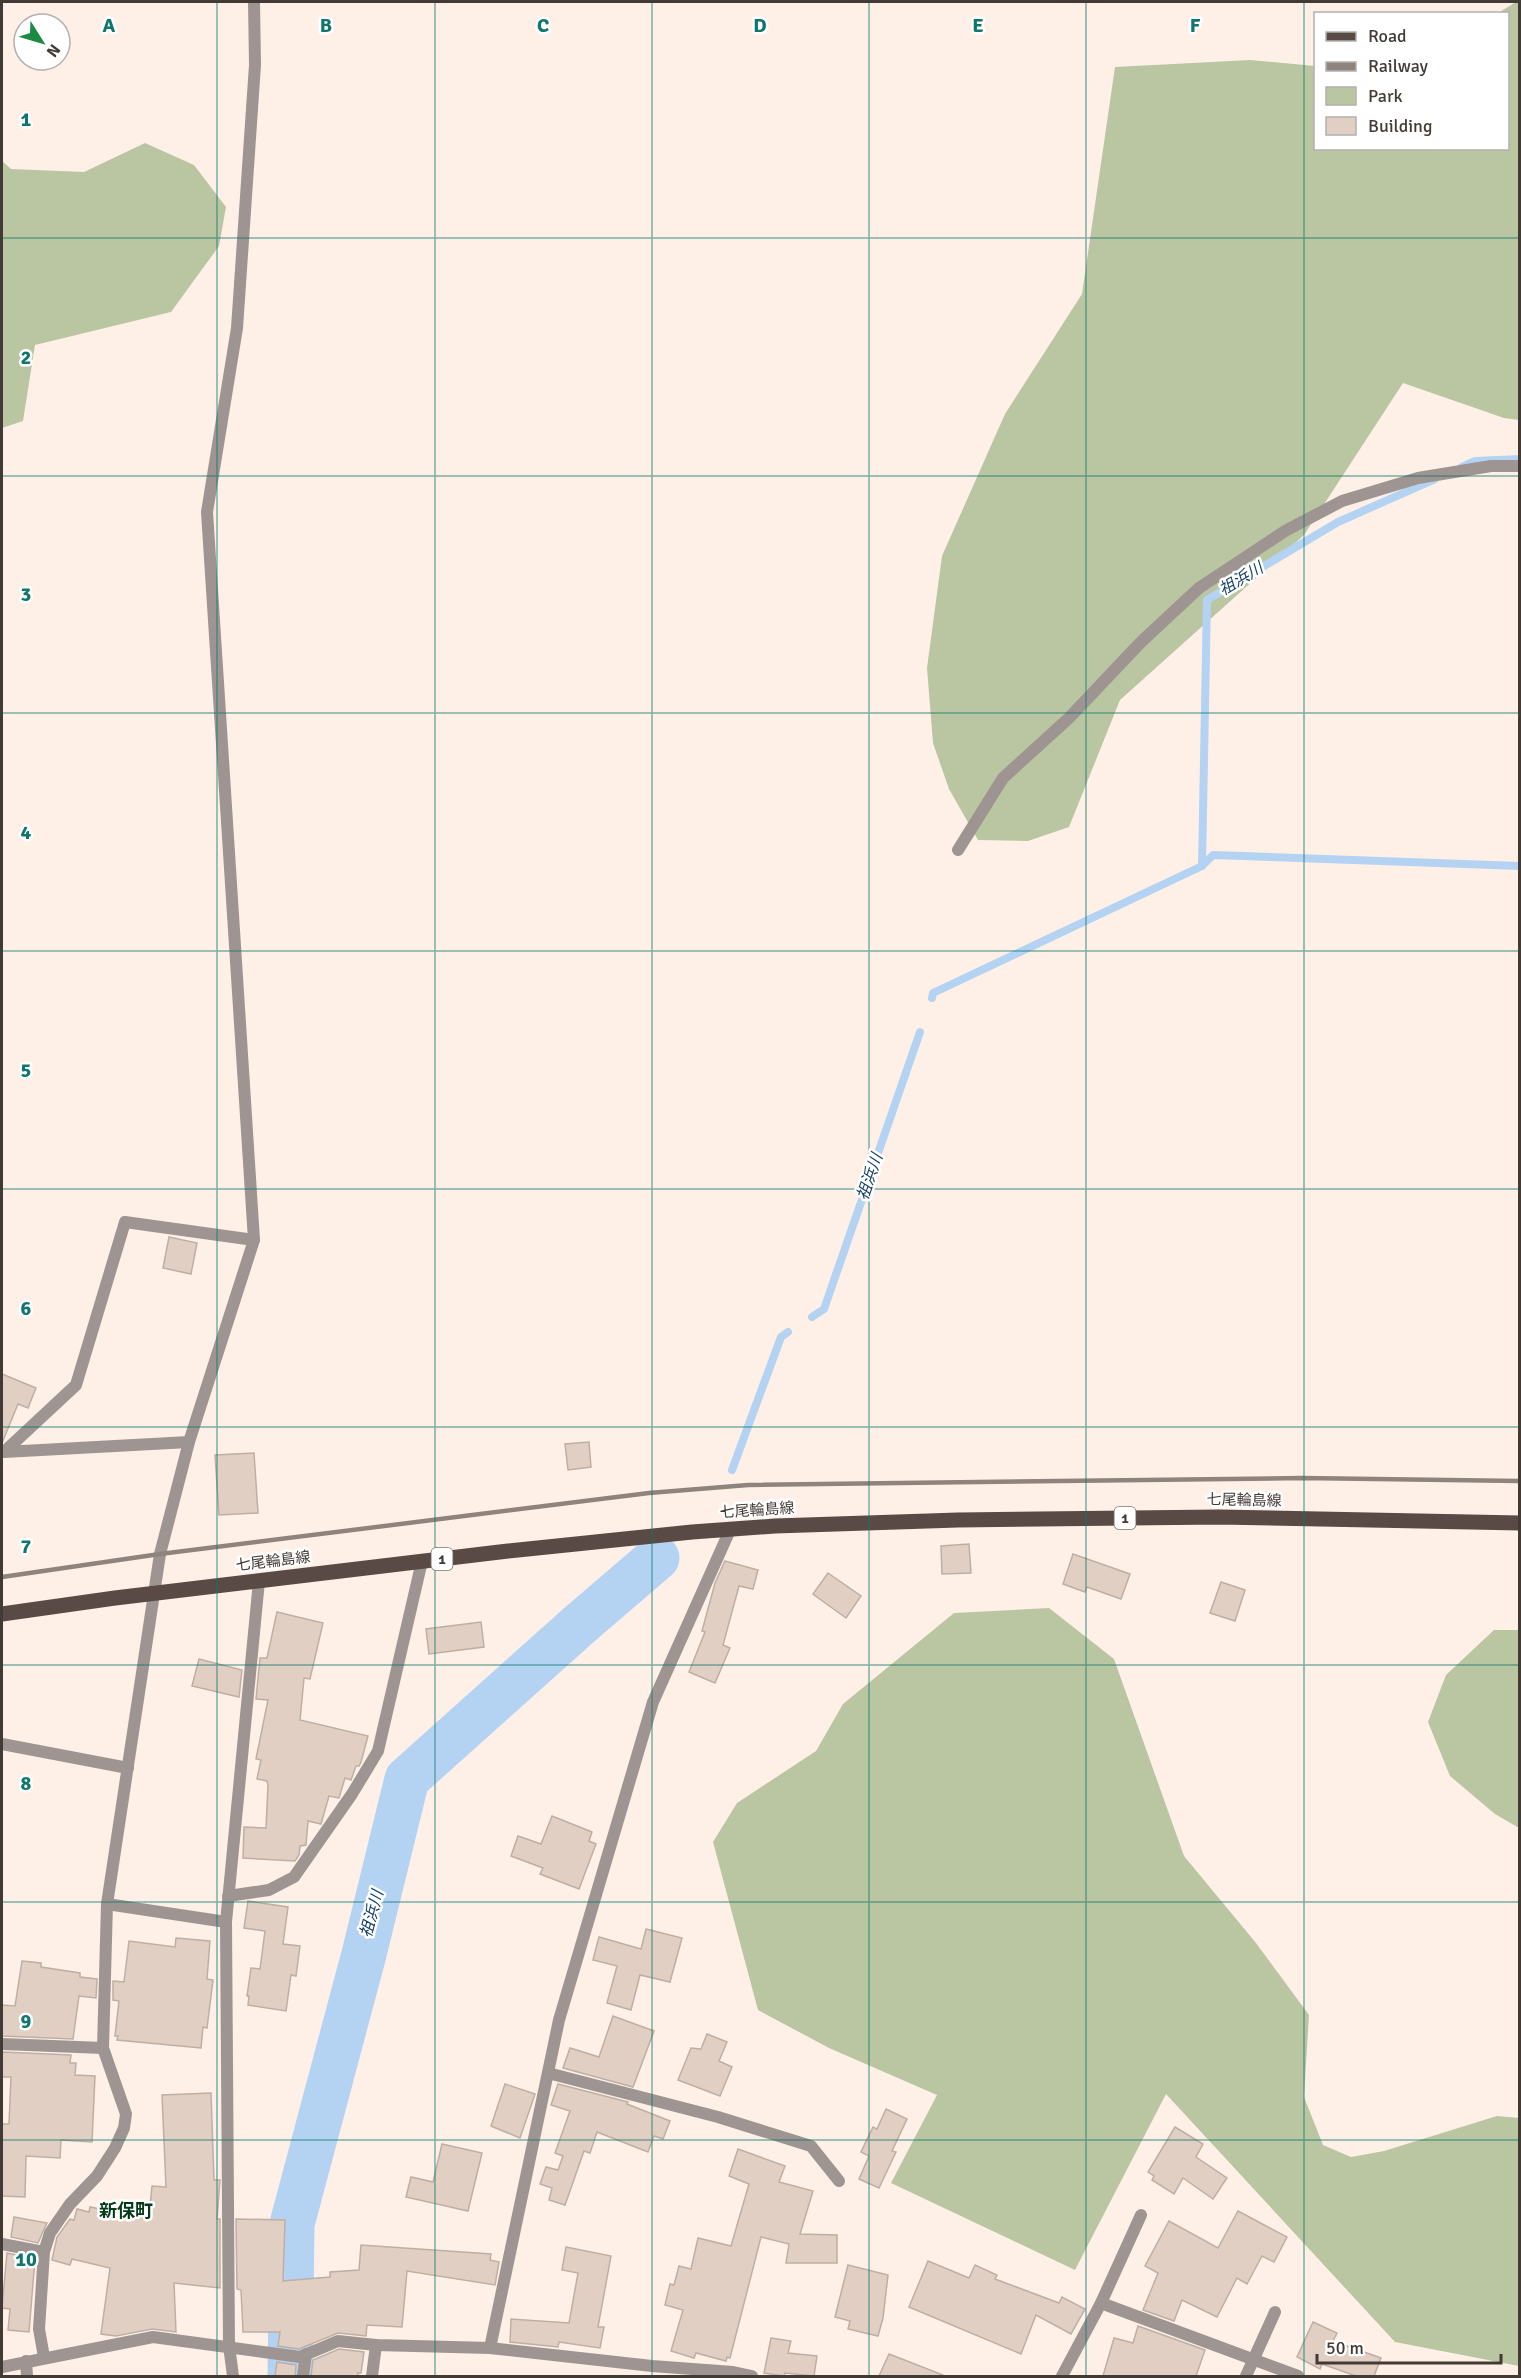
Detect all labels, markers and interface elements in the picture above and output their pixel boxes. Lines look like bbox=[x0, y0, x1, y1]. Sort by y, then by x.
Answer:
north arrow bbox=[12, 12, 72, 72]
legend bbox=[1314, 12, 1509, 150]
text: A bbox=[103, 13, 116, 38]
text: B bbox=[320, 13, 332, 38]
text: C bbox=[537, 13, 549, 38]
text: D bbox=[753, 13, 767, 38]
text: E bbox=[972, 13, 984, 38]
text: F bbox=[1190, 13, 1201, 38]
text: Road bbox=[1368, 25, 1407, 47]
text: N bbox=[42, 40, 65, 61]
text: Railway bbox=[1368, 55, 1429, 77]
text: Park bbox=[1368, 85, 1403, 107]
text: 1 bbox=[21, 107, 32, 132]
text: Building bbox=[1368, 115, 1432, 137]
text: 2 bbox=[21, 345, 31, 370]
water label: 祖浜川 bbox=[1215, 557, 1268, 600]
text: 3 bbox=[21, 582, 31, 607]
text: 4 bbox=[21, 820, 32, 845]
text: 5 bbox=[21, 1058, 31, 1083]
water label: 祖浜川 bbox=[853, 1149, 888, 1203]
text: 6 bbox=[21, 1296, 32, 1321]
street label: 七尾輪島線 bbox=[1206, 1490, 1282, 1510]
street label: 七尾輪島線 bbox=[719, 1498, 795, 1522]
road number: 1 bbox=[1114, 1507, 1136, 1529]
text: 7 bbox=[21, 1534, 32, 1559]
street label: 七尾輪島線 bbox=[235, 1547, 311, 1575]
road number: 1 bbox=[432, 1548, 452, 1570]
text: 8 bbox=[21, 1771, 32, 1796]
water label: 祖浜川 bbox=[356, 1886, 388, 1940]
text: 9 bbox=[21, 2009, 32, 2034]
district label: 新保町 bbox=[99, 2200, 153, 2222]
text: 10 bbox=[15, 2247, 37, 2272]
scale bar bbox=[1317, 2327, 1502, 2365]
text: 50 m bbox=[1326, 2337, 1364, 2359]

